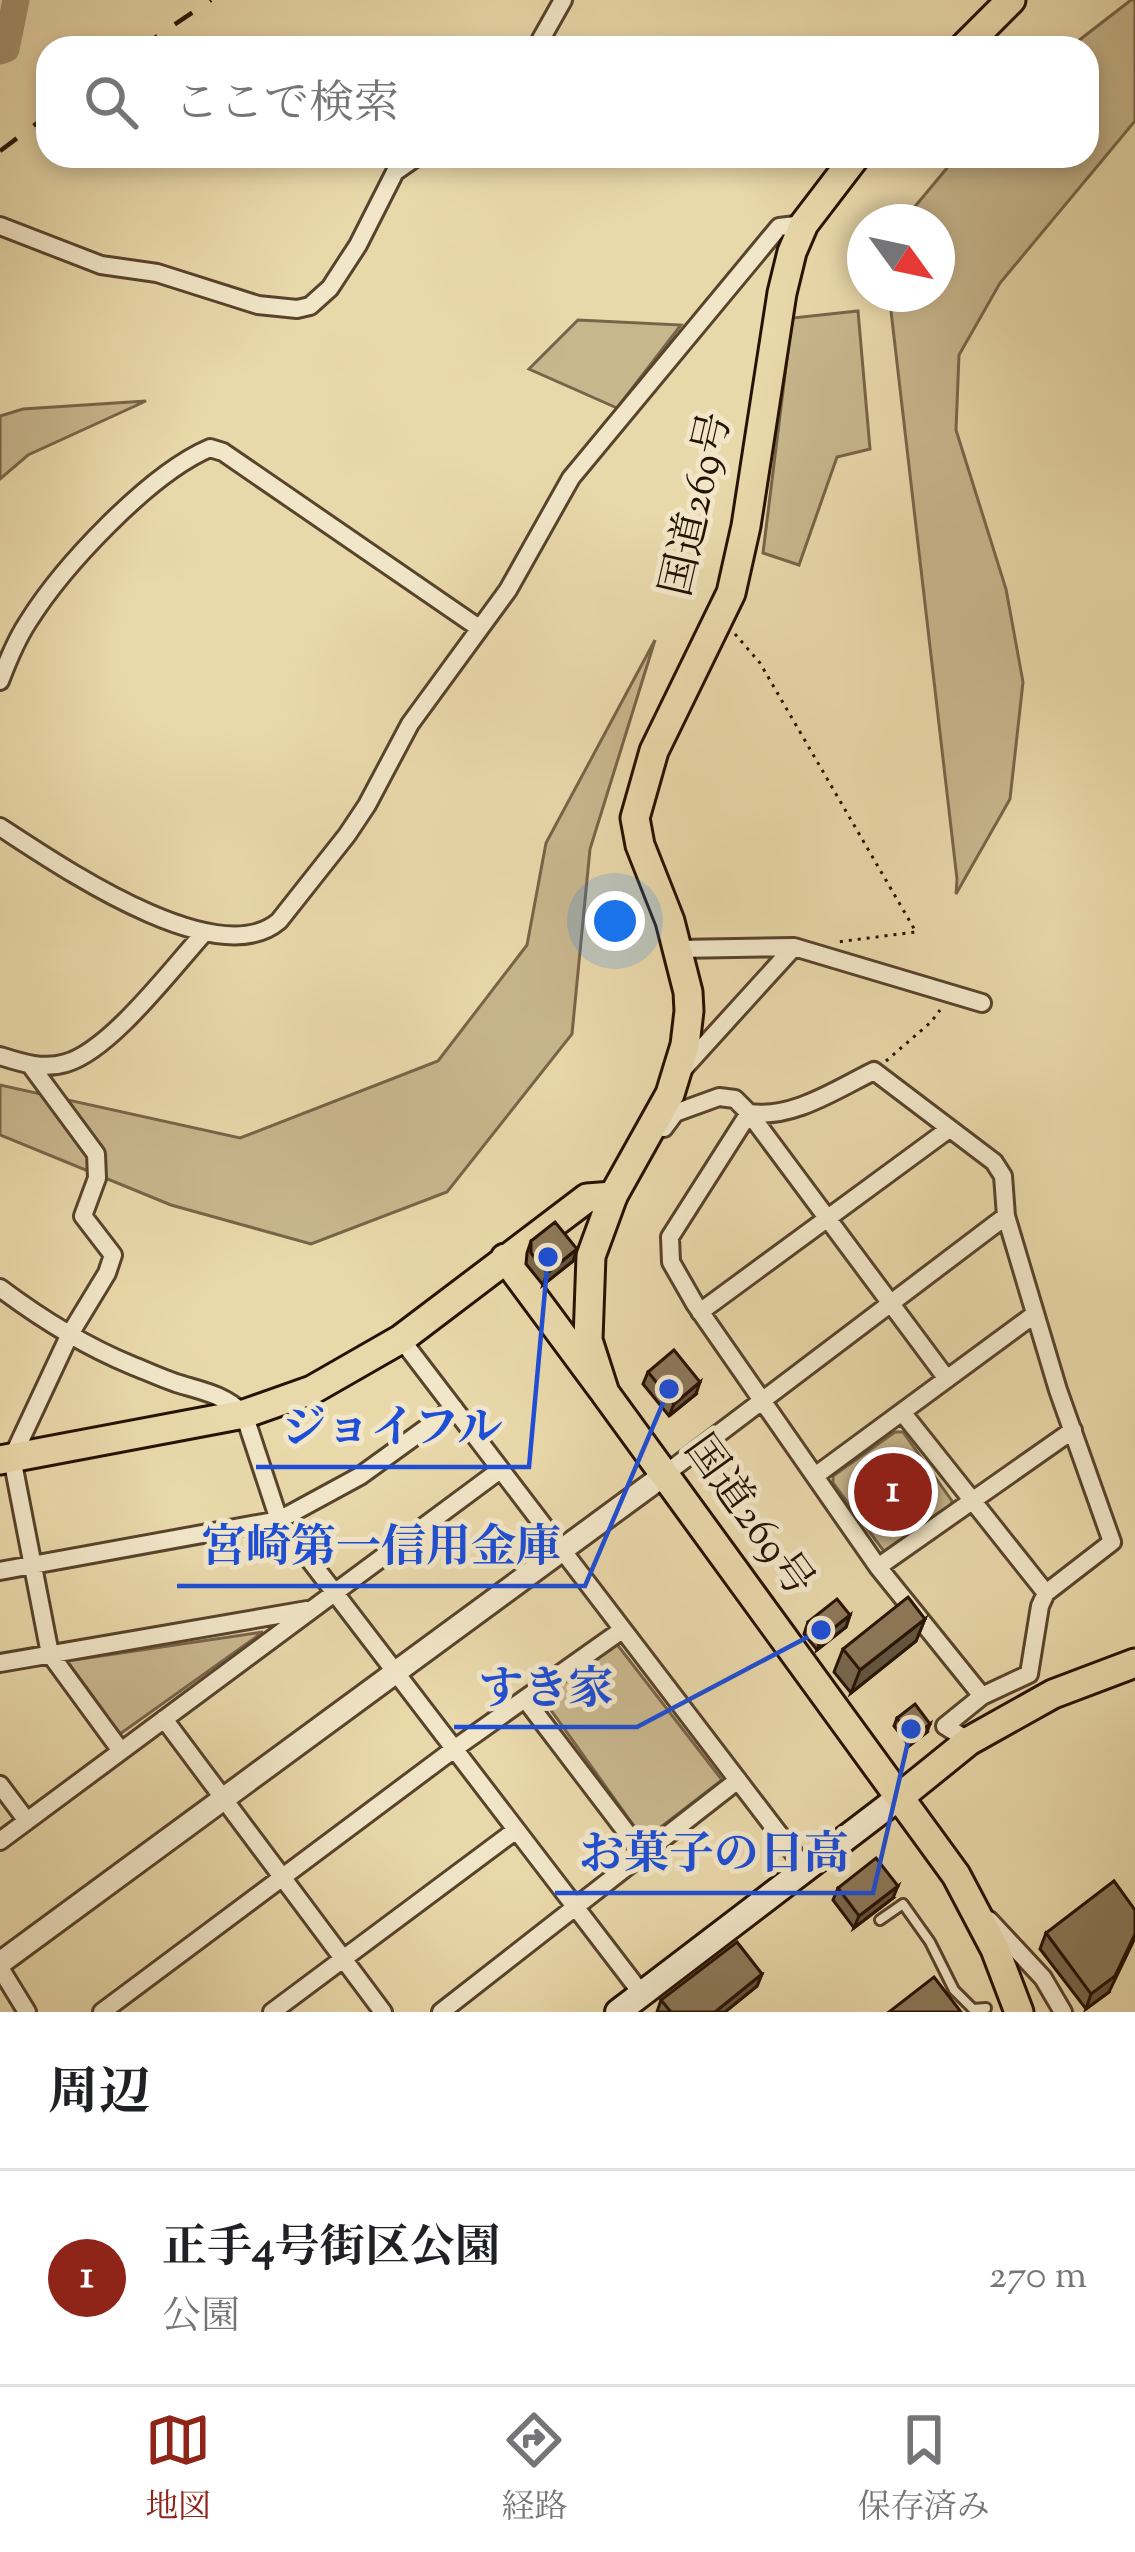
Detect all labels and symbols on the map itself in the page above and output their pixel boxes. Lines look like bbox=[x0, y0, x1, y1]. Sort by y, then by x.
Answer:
north arrow bbox=[847, 204, 955, 312]
street label: 国道269号 bbox=[649, 407, 749, 603]
your location bbox=[585, 891, 645, 951]
callout: ジョイフル bbox=[256, 1386, 529, 1467]
text: ジョイフル bbox=[282, 1399, 502, 1464]
street label: 国道269号 bbox=[668, 1424, 826, 1610]
pin: 1 bbox=[854, 1447, 932, 1537]
callout: 宮崎第一信用金庫 bbox=[177, 1505, 585, 1586]
text: 宮崎第一信用金庫 bbox=[201, 1518, 561, 1583]
callout: すき家 bbox=[454, 1646, 637, 1727]
text: すき家 bbox=[478, 1660, 614, 1725]
callout: お菓子の日高 bbox=[555, 1812, 873, 1893]
text: お菓子の日高 bbox=[579, 1825, 849, 1890]

